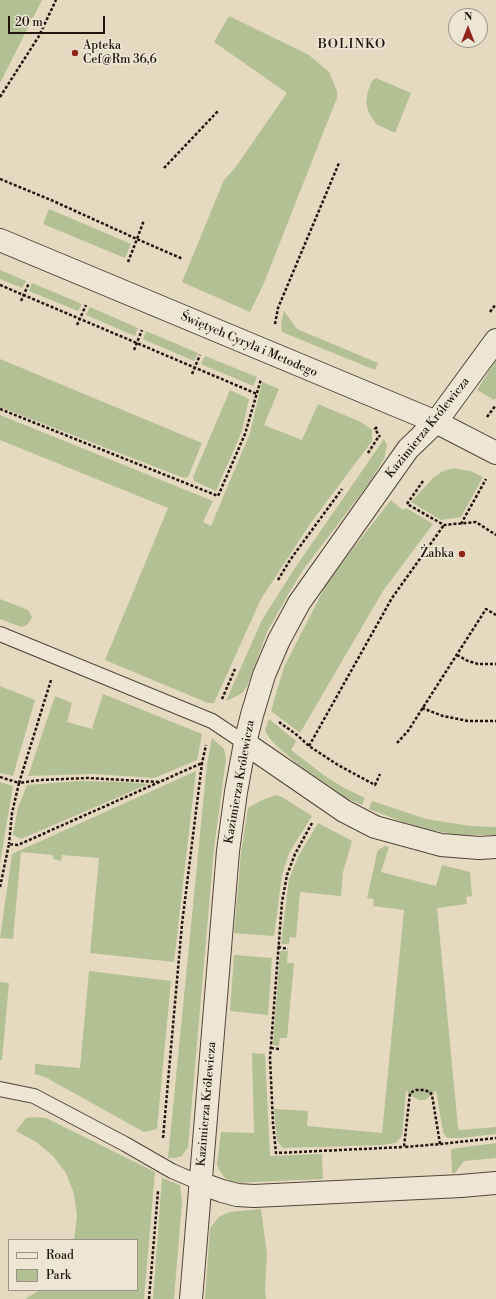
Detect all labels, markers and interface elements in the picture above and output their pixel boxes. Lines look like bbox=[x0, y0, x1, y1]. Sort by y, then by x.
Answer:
scale bar bbox=[10, 8, 107, 34]
north arrow bbox=[448, 8, 488, 48]
text: N bbox=[464, 10, 472, 24]
text: 20 m bbox=[15, 15, 43, 30]
district label: BOLINKO bbox=[318, 37, 386, 53]
place label: Apteka Cef@Rm 36,6 bbox=[83, 39, 157, 67]
marker: Apteka Cef@Rm 36,6 bbox=[70, 48, 80, 58]
street label: Świętych Cyryla i Metodego bbox=[178, 310, 320, 380]
street label: Kazimierza Królewicza bbox=[383, 375, 473, 481]
place label: Żabka bbox=[421, 547, 454, 561]
marker: Żabka bbox=[457, 549, 467, 559]
street label: Kazimierza Królewicza bbox=[222, 719, 258, 845]
street label: Kazimierza Królewicza bbox=[194, 1041, 220, 1167]
legend bbox=[8, 1239, 138, 1291]
text: Road bbox=[46, 1248, 74, 1263]
text: Park bbox=[46, 1268, 71, 1283]

